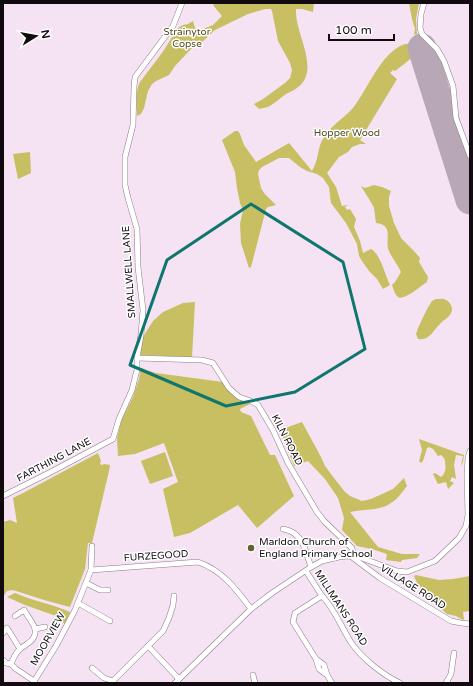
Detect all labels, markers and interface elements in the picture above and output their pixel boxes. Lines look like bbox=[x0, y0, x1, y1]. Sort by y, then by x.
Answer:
north arrow bbox=[16, 16, 56, 56]
scale bar bbox=[329, 16, 394, 42]
text: 100 m bbox=[335, 23, 372, 37]
park label: Strainytor Copse bbox=[164, 26, 211, 50]
text: N bbox=[38, 29, 53, 40]
park label: Hopper Wood bbox=[314, 127, 380, 139]
street label: SMALLWELL LANE bbox=[120, 225, 138, 319]
street label: KILN ROAD bbox=[269, 412, 305, 468]
street label: FARTHING LANE bbox=[15, 435, 93, 485]
place label: Marldon Church of England Primary School bbox=[259, 536, 373, 560]
marker: Marldon Church of England Primary School bbox=[246, 543, 256, 553]
street label: FURZEGOOD bbox=[123, 548, 189, 564]
street label: VILLAGE ROAD bbox=[378, 562, 448, 612]
street label: MILLMANS ROAD bbox=[312, 568, 370, 648]
street label: MOORVIEW bbox=[28, 610, 68, 668]

